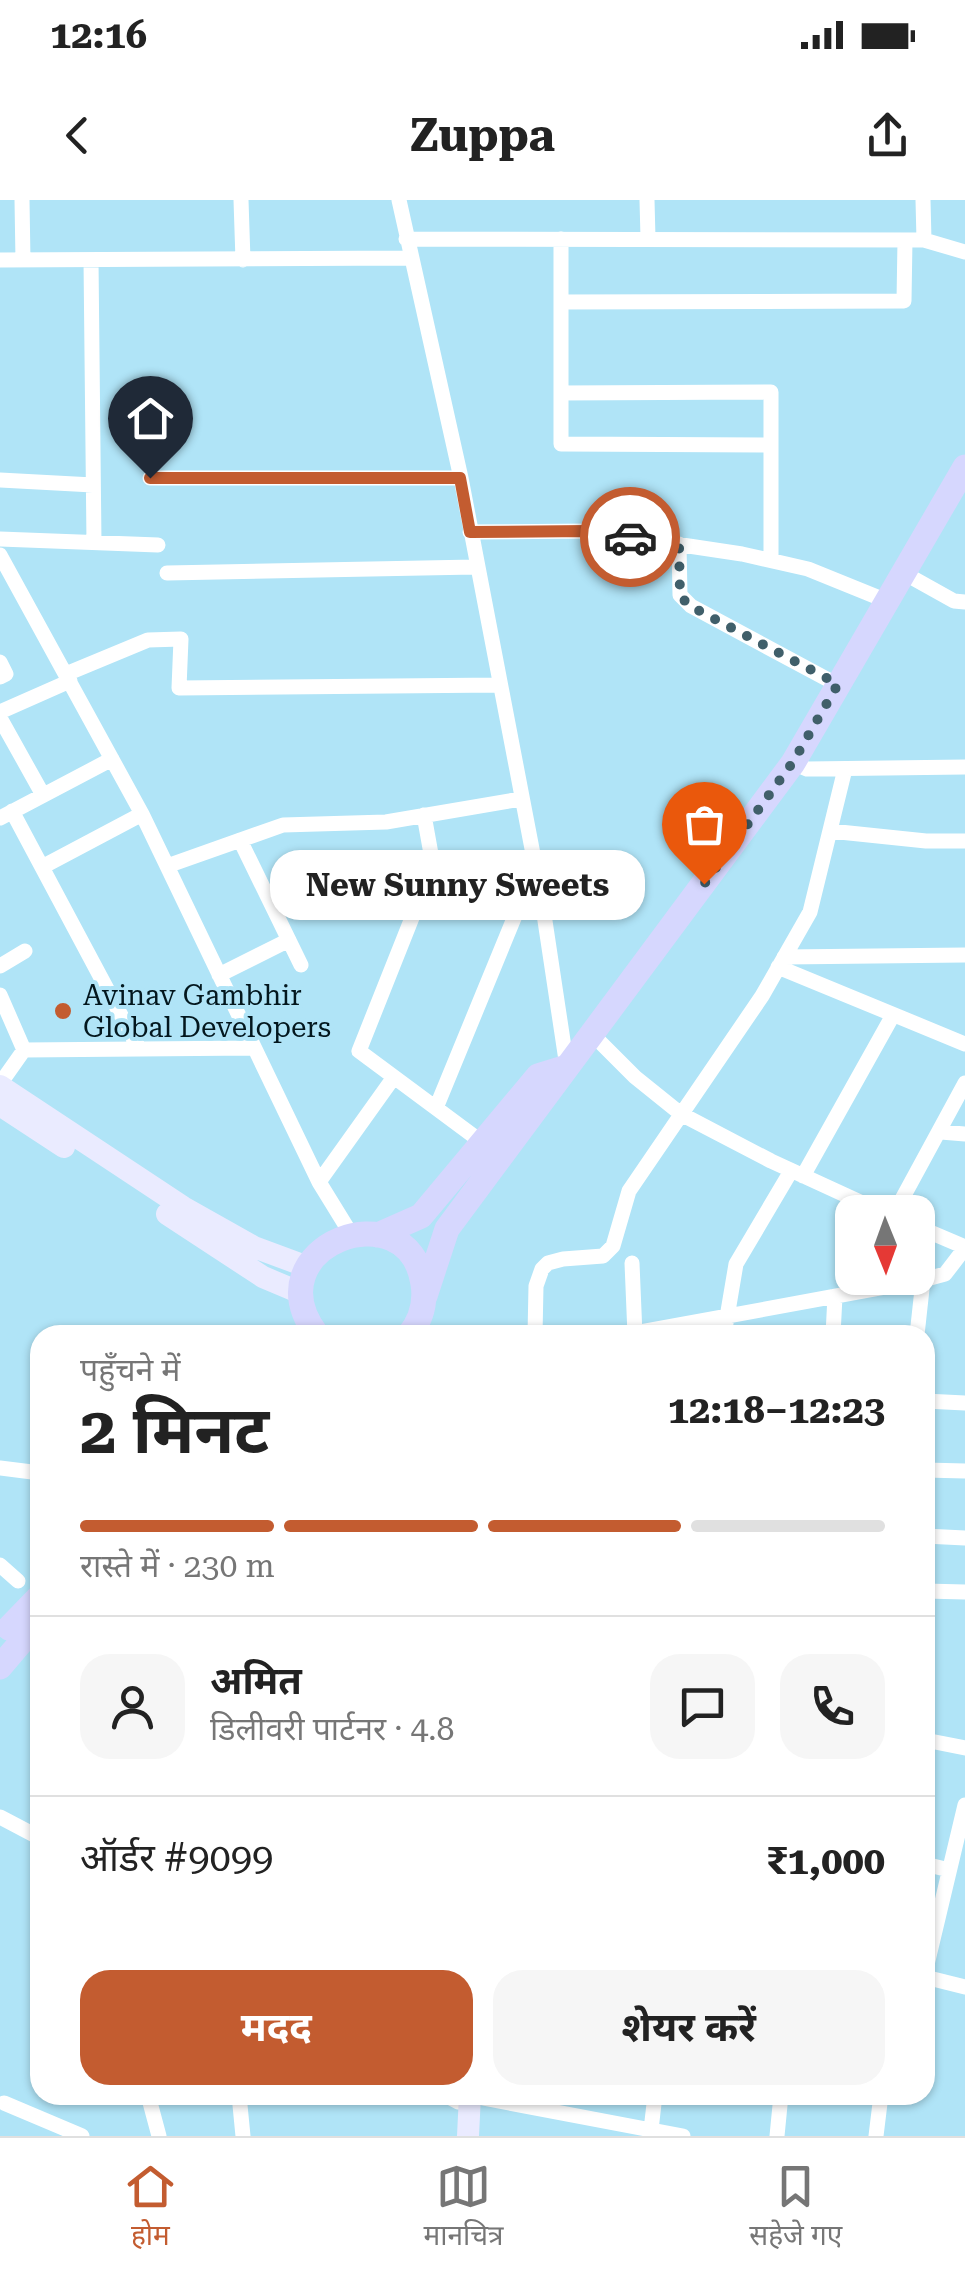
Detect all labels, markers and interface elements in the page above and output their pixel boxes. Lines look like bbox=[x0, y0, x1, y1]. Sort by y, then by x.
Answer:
text: 12:16 bbox=[50, 13, 147, 57]
icon: back bbox=[50, 108, 105, 163]
icon: share bbox=[860, 108, 915, 163]
text: Zuppa bbox=[410, 109, 555, 162]
pin bbox=[108, 376, 193, 479]
icon: home bbox=[123, 391, 178, 446]
courier bbox=[580, 487, 680, 587]
icon: car bbox=[603, 510, 658, 565]
pin bbox=[662, 782, 747, 885]
icon: bag bbox=[677, 797, 732, 852]
callout: New Sunny Sweets bbox=[269, 849, 644, 919]
text: New Sunny Sweets bbox=[306, 866, 609, 904]
place label: Avinav Gambhir Global Developers bbox=[83, 979, 331, 1044]
marker: Avinav Gambhir Global Developers bbox=[52, 1000, 74, 1022]
north arrow bbox=[835, 1195, 935, 1295]
map controls bbox=[835, 1195, 935, 1295]
text: पहुँचने में bbox=[80, 1351, 180, 1389]
text: 12:18–12:23 bbox=[668, 1388, 885, 1432]
text: 2 मिनट bbox=[80, 1393, 269, 1469]
text: रास्ते में · 230 m bbox=[80, 1547, 275, 1585]
button: person bbox=[80, 1654, 185, 1759]
button: chat bbox=[650, 1654, 755, 1759]
button: phone bbox=[780, 1654, 885, 1759]
text: अमित bbox=[210, 1659, 302, 1703]
text: डिलीवरी पार्टनर · 4.8 bbox=[210, 1710, 454, 1748]
text: ऑर्डर #9099 bbox=[80, 1836, 273, 1880]
text: ₹1,000 bbox=[766, 1839, 885, 1883]
button: मदद bbox=[80, 1970, 473, 2085]
button: शेयर करें bbox=[493, 1970, 885, 2085]
tab: होम bbox=[123, 2159, 178, 2256]
tab: मानचित्र bbox=[424, 2159, 504, 2256]
tab: सहेजे गए bbox=[749, 2159, 842, 2256]

